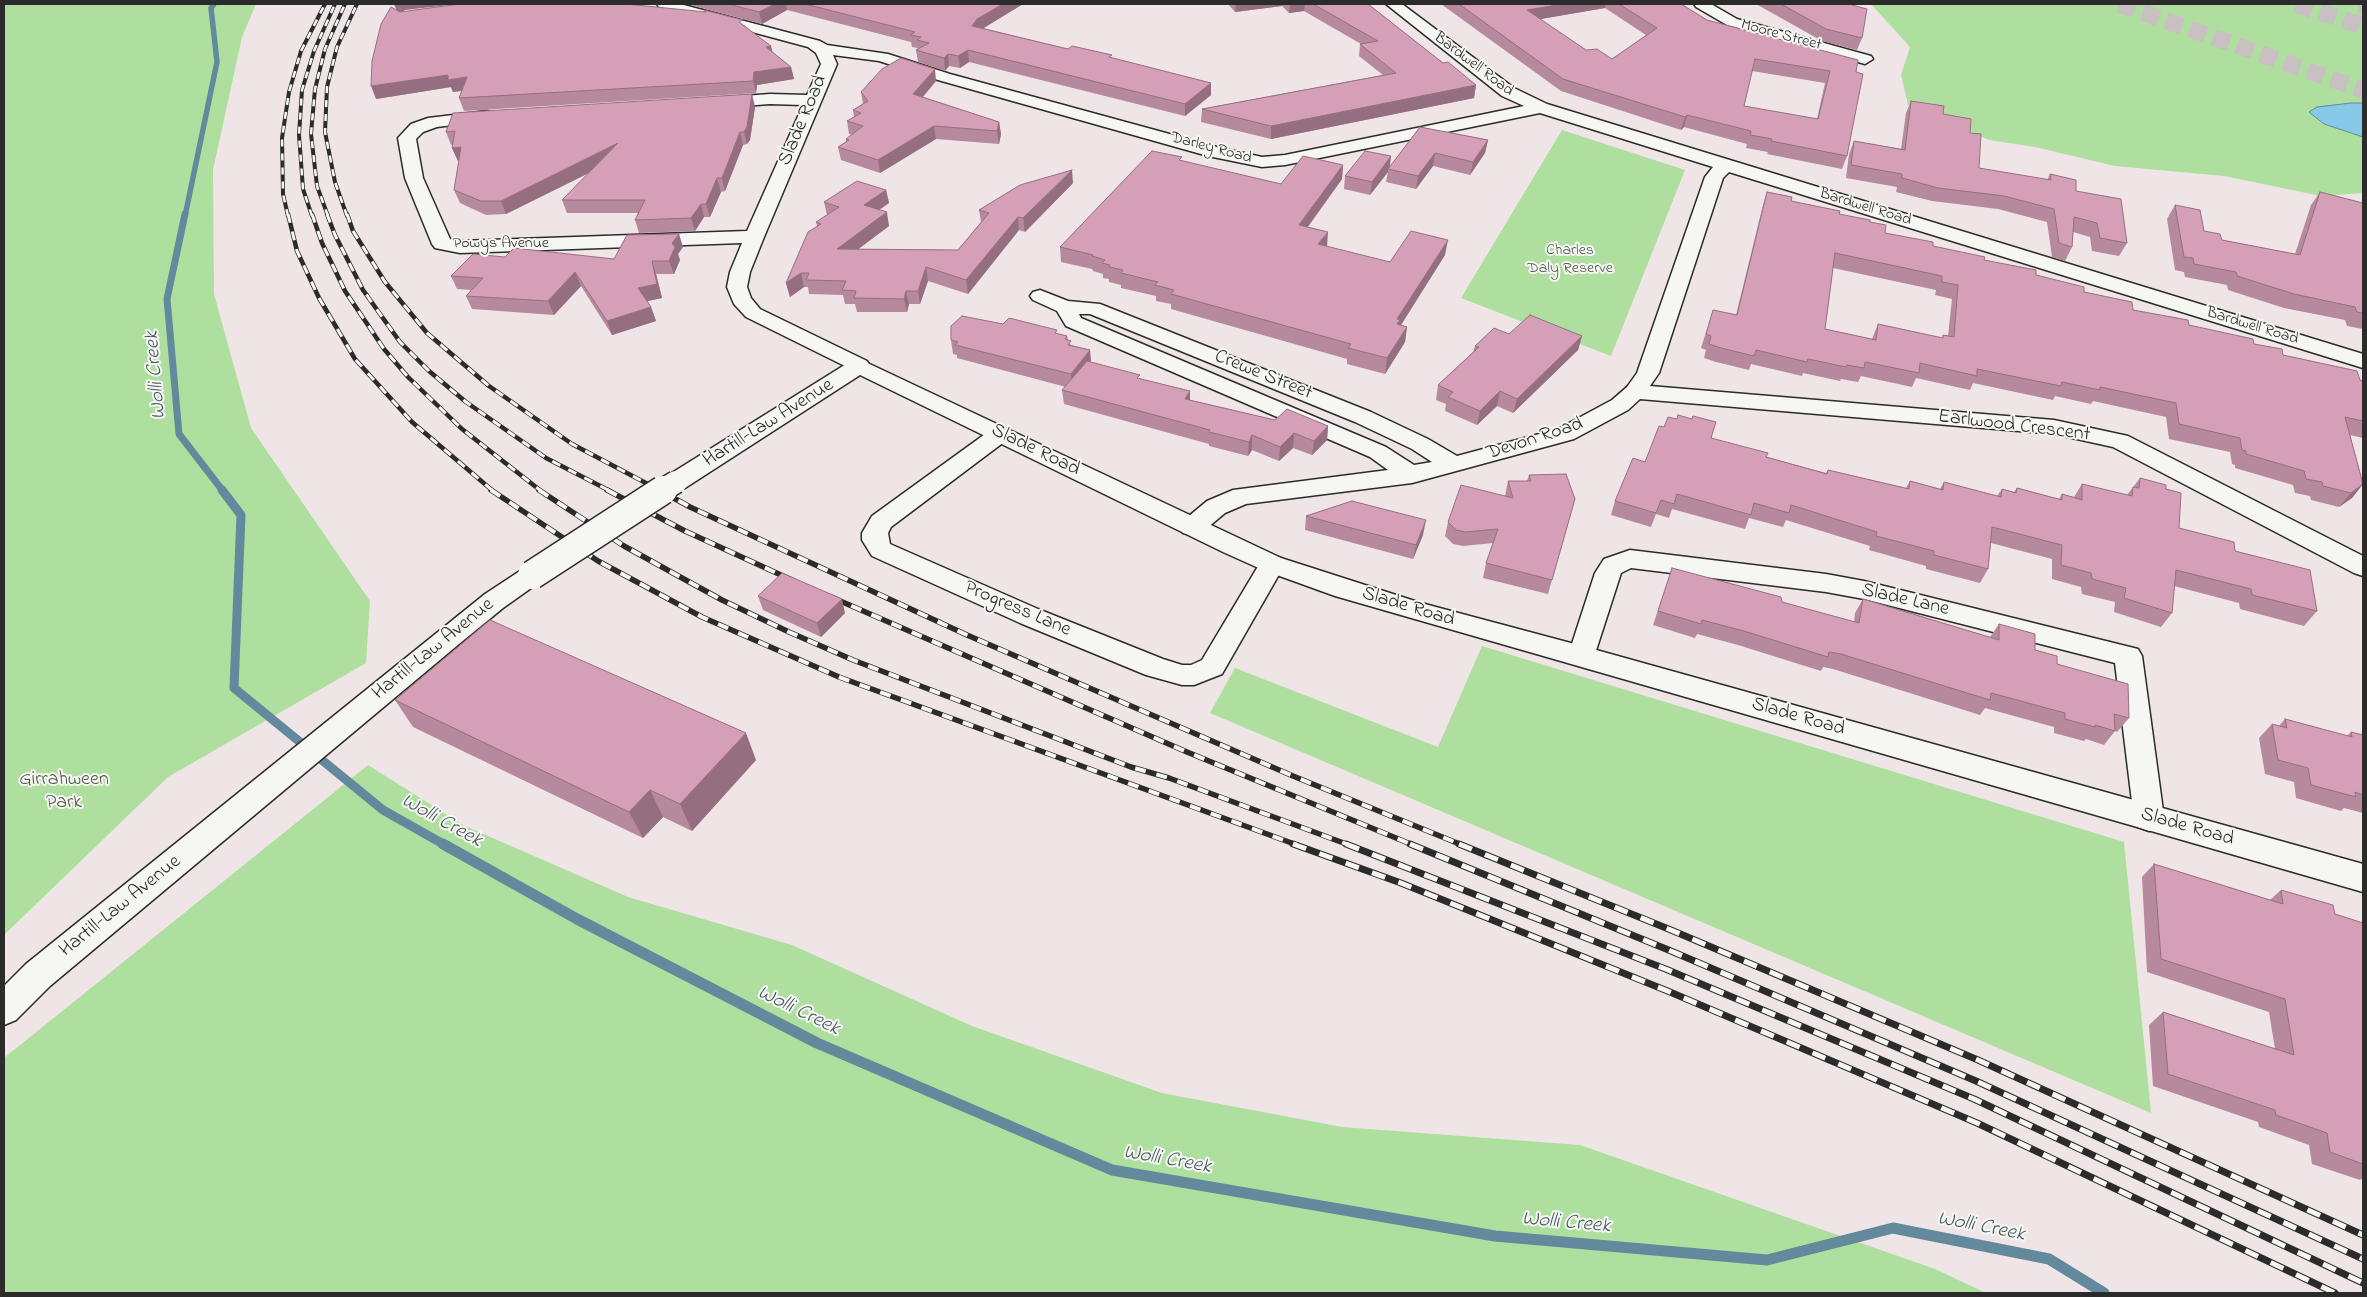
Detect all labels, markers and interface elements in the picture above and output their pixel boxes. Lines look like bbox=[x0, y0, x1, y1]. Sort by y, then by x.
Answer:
street label: Moore Street bbox=[1739, 16, 1823, 56]
street label: Bardwell Road bbox=[1429, 29, 1517, 101]
street label: Slade Road bbox=[774, 72, 834, 170]
street label: Darley Road bbox=[1168, 129, 1254, 169]
street label: Bardwell Road bbox=[1817, 185, 1913, 231]
street label: Powys Avenue bbox=[453, 234, 549, 254]
park label: Charles Daly Reserve bbox=[1527, 241, 1613, 279]
street label: Bardwell Road bbox=[2204, 304, 2300, 350]
water label: Wolli Creek bbox=[141, 330, 173, 420]
street label: Crewe Street bbox=[1210, 345, 1316, 407]
street label: Hartill-Law Avenue bbox=[699, 374, 839, 474]
street label: Earlwood Crescent bbox=[1937, 406, 2091, 448]
street label: Devon Road bbox=[1484, 413, 1586, 467]
street label: Slade Road bbox=[987, 419, 1083, 483]
street label: Progress Lane bbox=[960, 577, 1074, 643]
street label: Slade Lane bbox=[1859, 579, 1951, 623]
street label: Slade Road bbox=[1359, 583, 1457, 633]
street label: Hartill-Law Avenue bbox=[368, 594, 500, 706]
street label: Slade Road bbox=[1749, 693, 1847, 743]
park label: Girrahween Park bbox=[19, 769, 109, 816]
water label: Wolli Creek bbox=[396, 789, 486, 855]
street label: Slade Road bbox=[2138, 803, 2236, 853]
street label: Hartill-Law Avenue bbox=[55, 851, 187, 963]
water label: Wolli Creek bbox=[753, 981, 843, 1043]
water label: Wolli Creek bbox=[1121, 1141, 1213, 1181]
water label: Wolli Creek bbox=[1935, 1207, 2027, 1249]
water label: Wolli Creek bbox=[1521, 1208, 1611, 1240]

